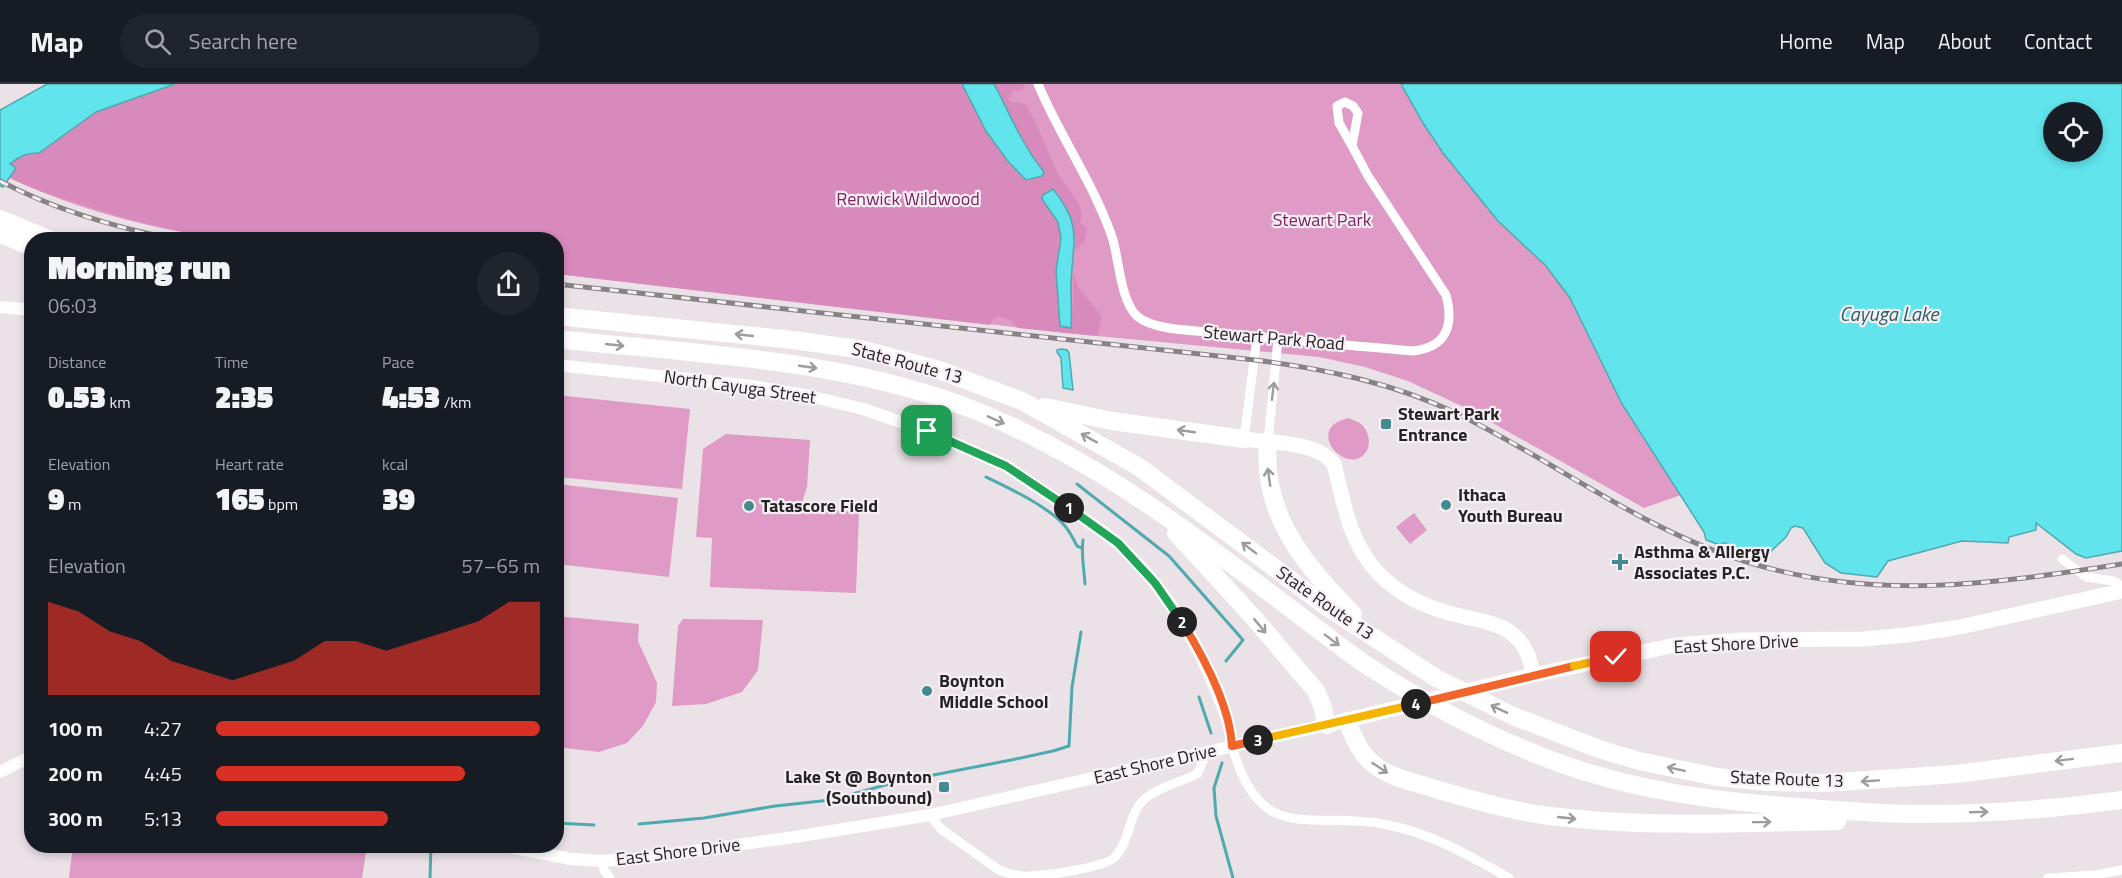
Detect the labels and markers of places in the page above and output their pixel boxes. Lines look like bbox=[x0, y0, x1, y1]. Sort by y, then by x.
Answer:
place label: Stewart Park Entrance bbox=[1398, 400, 1500, 448]
pin bbox=[901, 405, 952, 456]
marker: Stewart Park Entrance bbox=[1379, 417, 1393, 431]
place label: Ithaca Youth Bureau bbox=[1458, 481, 1563, 529]
place label: Tatascore Field bbox=[761, 492, 878, 519]
pin: 1 bbox=[1054, 493, 1084, 523]
marker: Ithaca Youth Bureau bbox=[1439, 498, 1453, 512]
marker: Tatascore Field bbox=[742, 499, 756, 513]
place label: Asthma & Allergy Associates P.C. bbox=[1634, 538, 1770, 586]
marker: Asthma & Allergy Associates P.C. bbox=[1611, 553, 1629, 571]
pin: 2 bbox=[1167, 607, 1197, 637]
pin bbox=[1590, 631, 1641, 682]
place label: Boynton Middle School bbox=[939, 667, 1049, 715]
marker: Boynton Middle School bbox=[920, 684, 934, 698]
pin: 4 bbox=[1401, 689, 1431, 719]
pin: 3 bbox=[1243, 725, 1273, 755]
place label: Lake St @ Boynton (Southbound) bbox=[785, 763, 932, 811]
marker: Lake St @ Boynton (Southbound) bbox=[937, 780, 951, 794]

